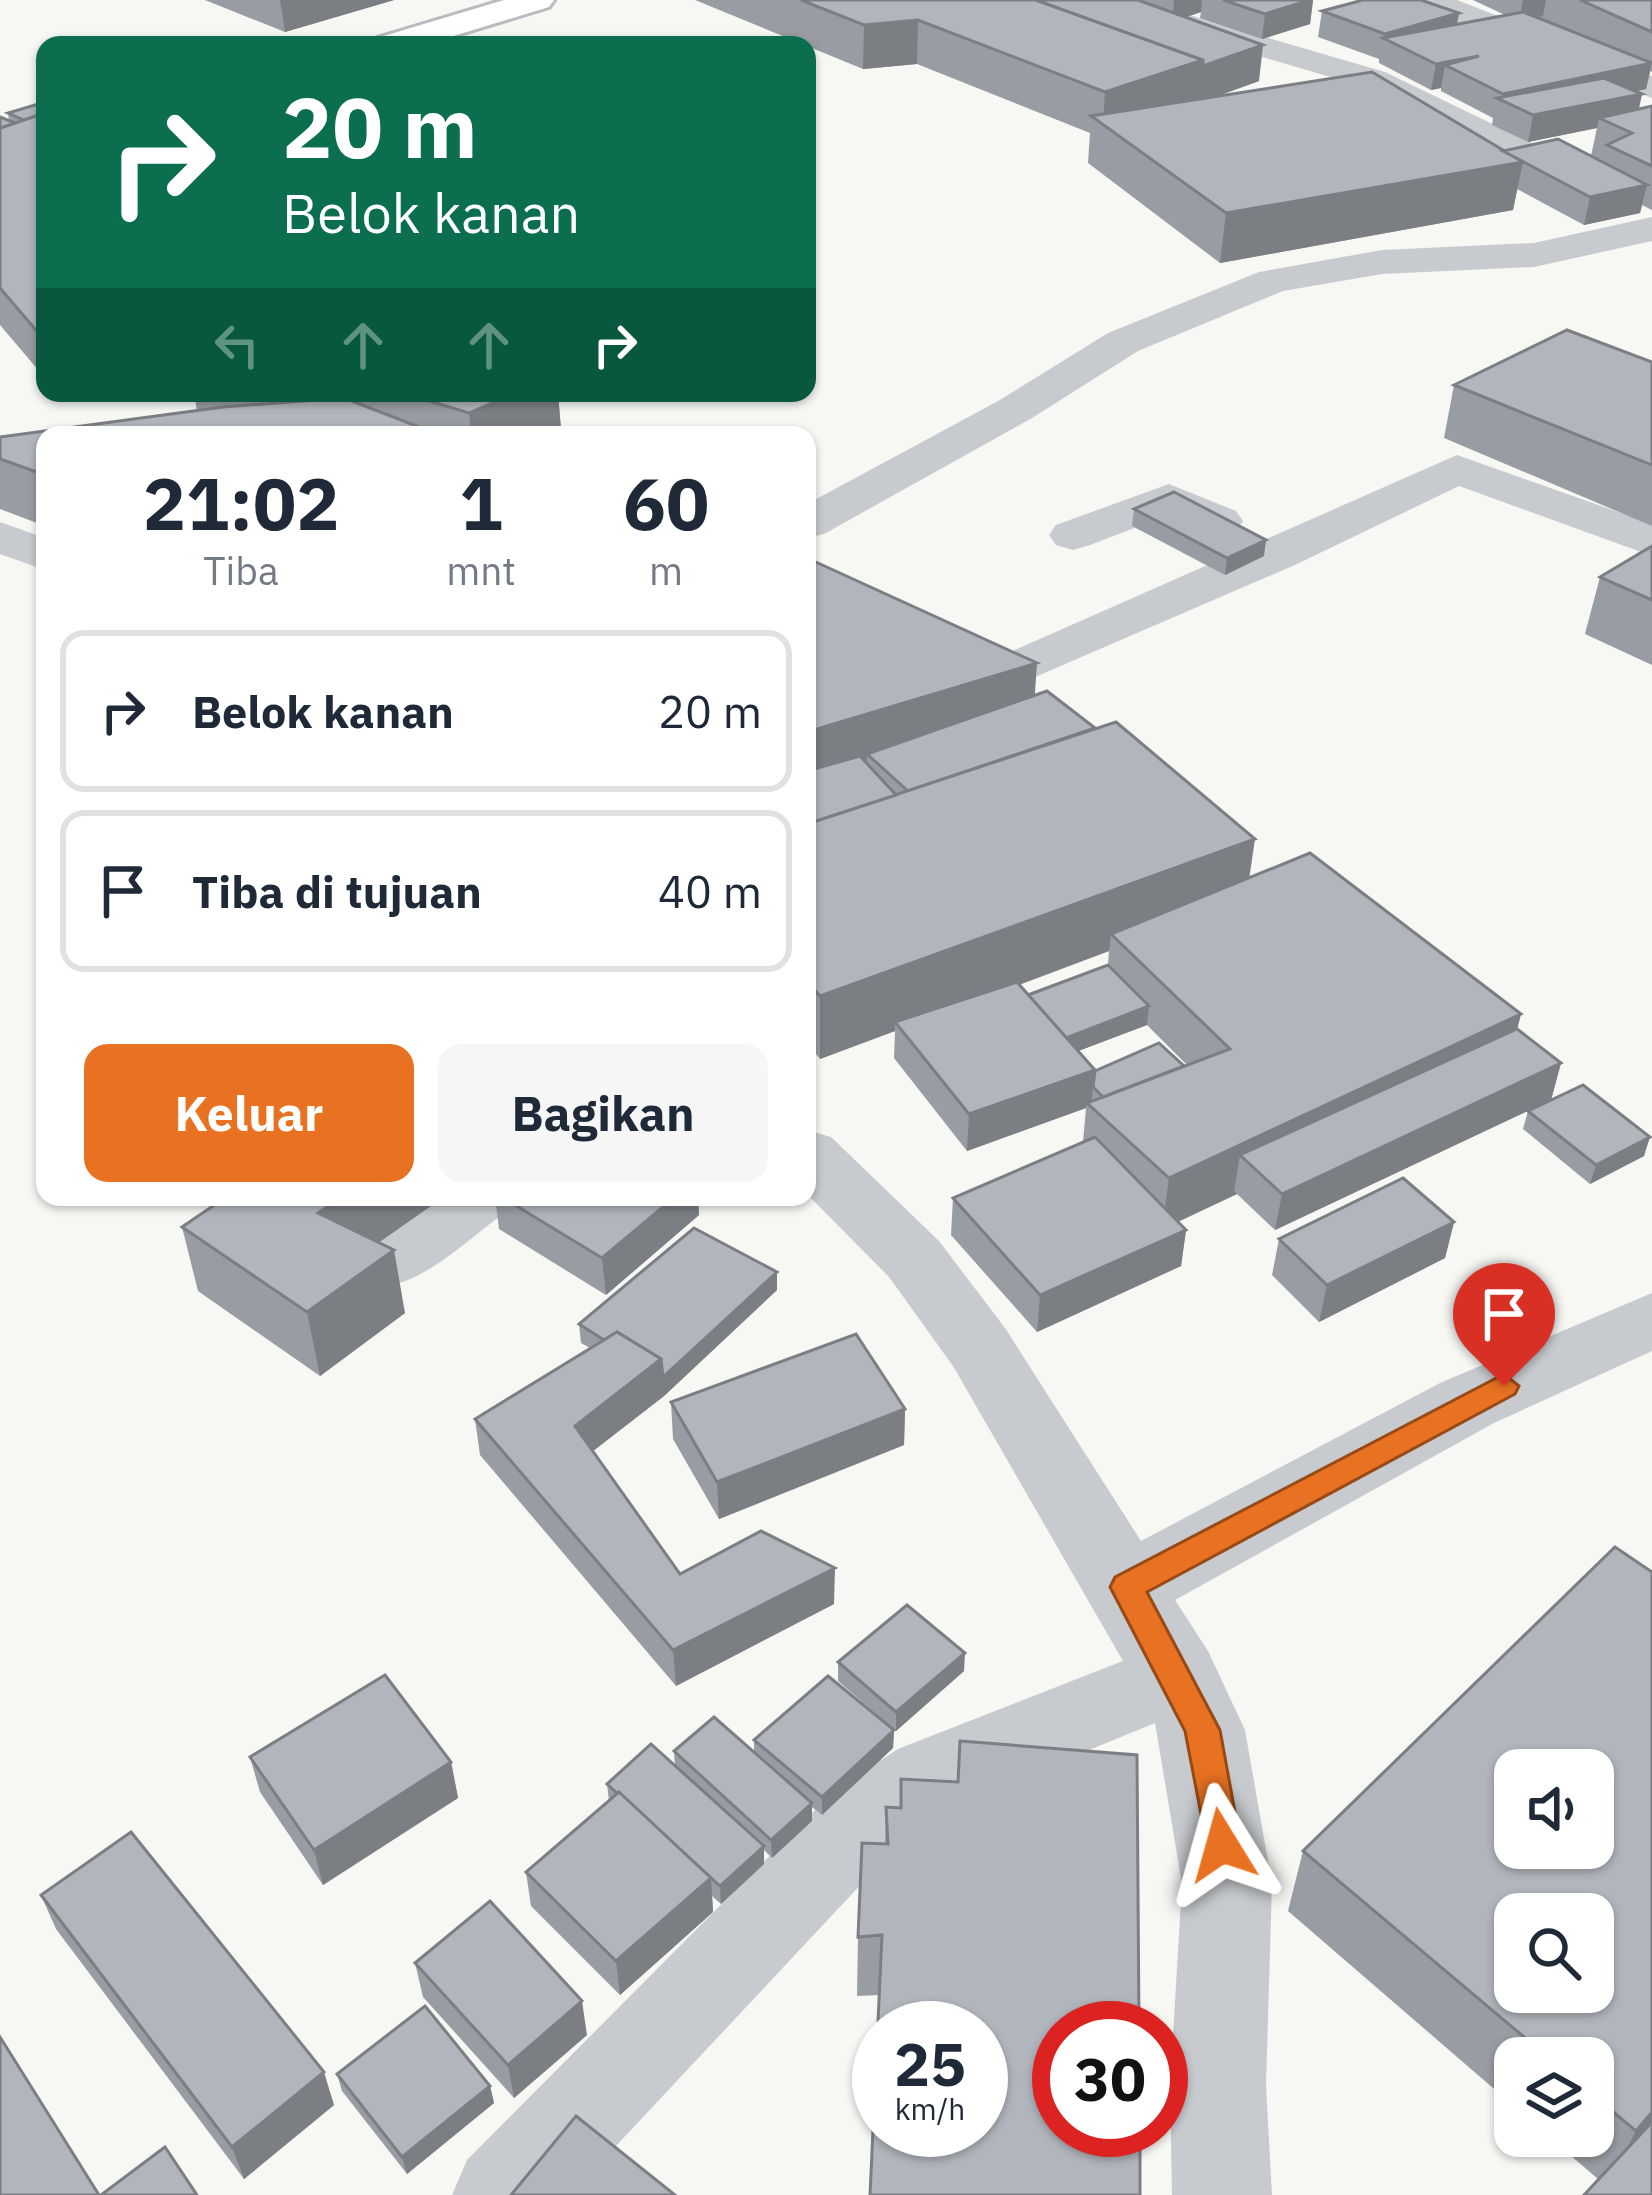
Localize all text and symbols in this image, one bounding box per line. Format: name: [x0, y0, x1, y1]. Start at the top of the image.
text: 20 m: [282, 72, 478, 181]
icon: right: [84, 84, 240, 240]
text: Belok kanan: [282, 178, 580, 248]
icon: left: [204, 312, 270, 378]
icon: ahead: [330, 312, 396, 378]
icon: ahead: [456, 312, 522, 378]
icon: right: [582, 312, 648, 378]
text: 21:02: [143, 456, 339, 550]
text: 1: [459, 456, 503, 550]
text: 60: [623, 456, 709, 550]
text: Tiba: [203, 545, 279, 596]
text: mnt: [446, 545, 516, 596]
text: m: [649, 545, 683, 596]
icon: right: [90, 678, 156, 744]
text: Belok kanan: [192, 682, 454, 740]
text: 20 m: [658, 682, 762, 740]
icon: arrive: [90, 858, 156, 924]
text: Tiba di tujuan: [192, 862, 482, 920]
text: 40 m: [658, 862, 762, 920]
button: Keluar: [84, 1044, 414, 1182]
button: Bagikan: [438, 1044, 768, 1182]
pin: [1453, 1263, 1555, 1386]
icon: arrive: [1471, 1281, 1537, 1347]
map controls: [1494, 1749, 1614, 2157]
button: sound: [1494, 1749, 1614, 1869]
position arrow: [1159, 1782, 1285, 1908]
button: search: [1494, 1893, 1614, 2013]
speed limit sign: 30: [1032, 2001, 1188, 2157]
text: 25: [894, 2024, 966, 2103]
button: layers: [1494, 2037, 1614, 2157]
text: km/h: [895, 2089, 965, 2128]

